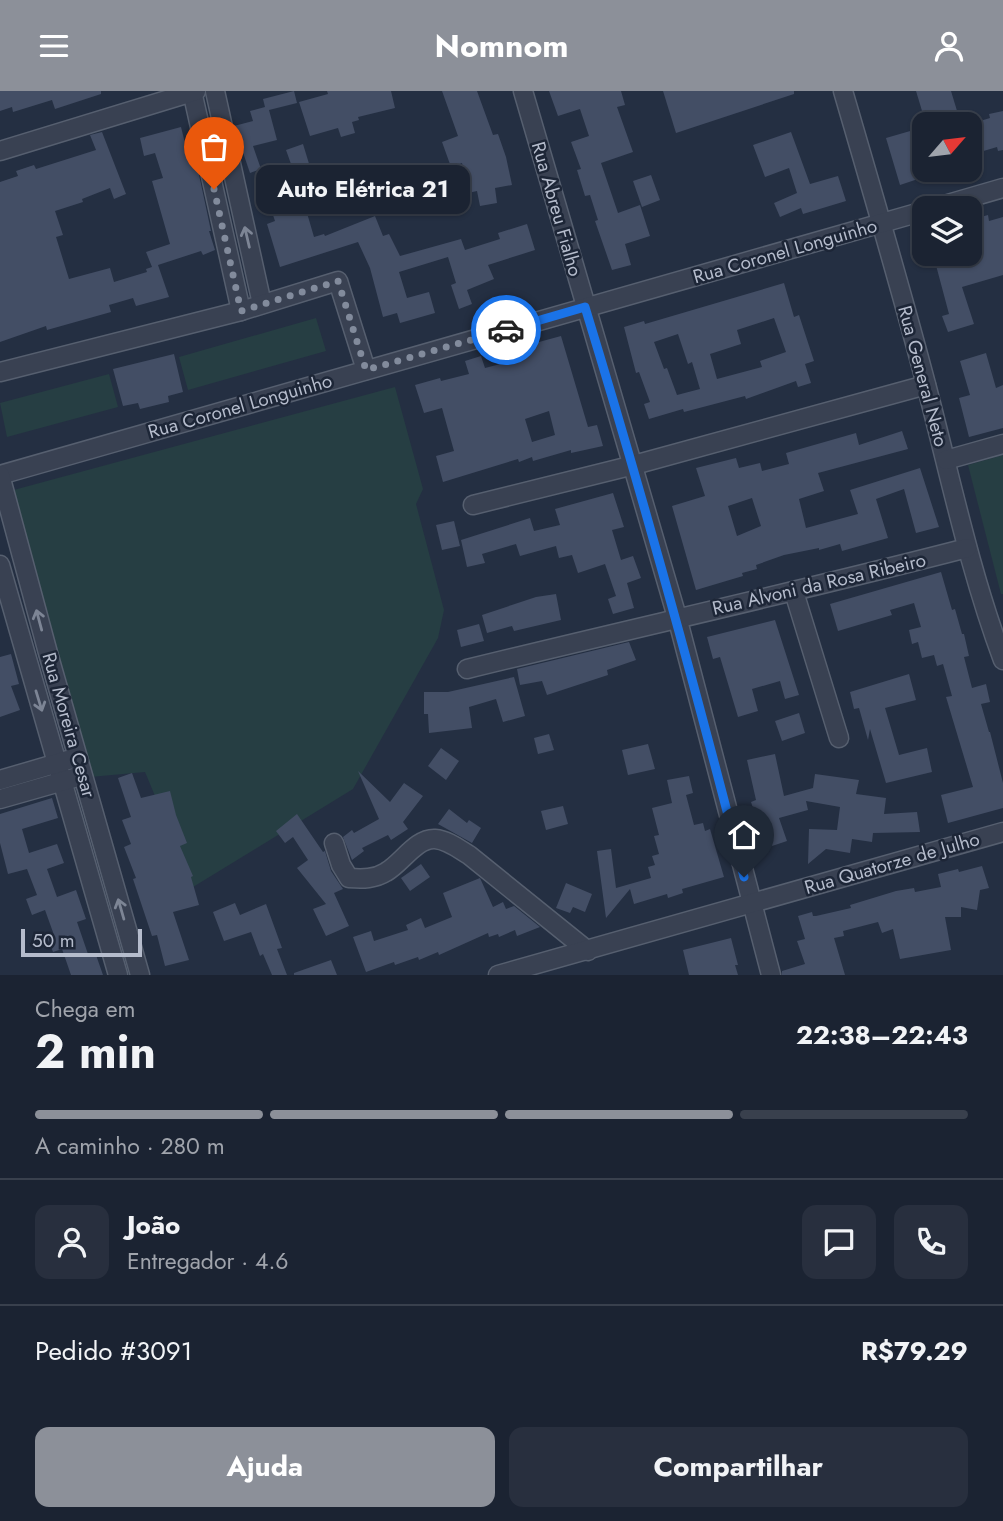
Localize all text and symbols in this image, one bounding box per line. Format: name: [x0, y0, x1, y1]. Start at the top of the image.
text: Nomnom: [434, 23, 569, 69]
icon: menu: [35, 27, 73, 65]
icon: person: [930, 27, 968, 65]
north arrow: [912, 112, 982, 182]
map controls: [912, 112, 982, 266]
pin: [184, 117, 244, 189]
icon: bag: [195, 128, 233, 166]
street label: Rua Abreu Fialho: [525, 139, 589, 279]
callout: Auto Elétrica 21: [256, 165, 470, 213]
text: Auto Elétrica 21: [277, 172, 449, 206]
button: layers: [912, 196, 982, 266]
street label: Rua Coronel Longuinho: [690, 212, 880, 290]
one-way arrow: [240, 226, 253, 249]
courier: [471, 295, 541, 365]
street label: Rua General Neto: [891, 303, 955, 449]
icon: car: [487, 311, 525, 349]
street label: Rua Coronel Longuinho: [145, 367, 335, 445]
street label: Rua Alvoni da Rosa Ribeiro: [710, 546, 928, 622]
one-way arrow: [31, 609, 44, 631]
street label: Rua Moreira Cesar: [35, 649, 103, 801]
one-way arrow: [34, 690, 47, 712]
pin: [714, 805, 774, 877]
icon: home: [725, 816, 763, 854]
street label: Rua Quatorze de Julho: [801, 825, 983, 901]
one-way arrow: [114, 899, 127, 921]
scale bar: [21, 926, 142, 958]
text: 50 m: [32, 927, 75, 954]
text: Chega em: [35, 992, 136, 1026]
text: 22:38–22:43: [796, 1016, 968, 1054]
text: 2 min: [35, 1019, 156, 1085]
text: A caminho · 280 m: [35, 1129, 225, 1163]
button: person: [35, 1205, 109, 1279]
button: chat: [802, 1205, 876, 1279]
button: phone: [894, 1205, 968, 1279]
text: João: [127, 1206, 180, 1244]
text: Entregador · 4.6: [127, 1244, 289, 1278]
text: Pedido #3091: [35, 1332, 192, 1370]
text: R$79.29: [861, 1332, 968, 1370]
button: Ajuda: [35, 1427, 495, 1507]
button: Compartilhar: [509, 1427, 968, 1507]

